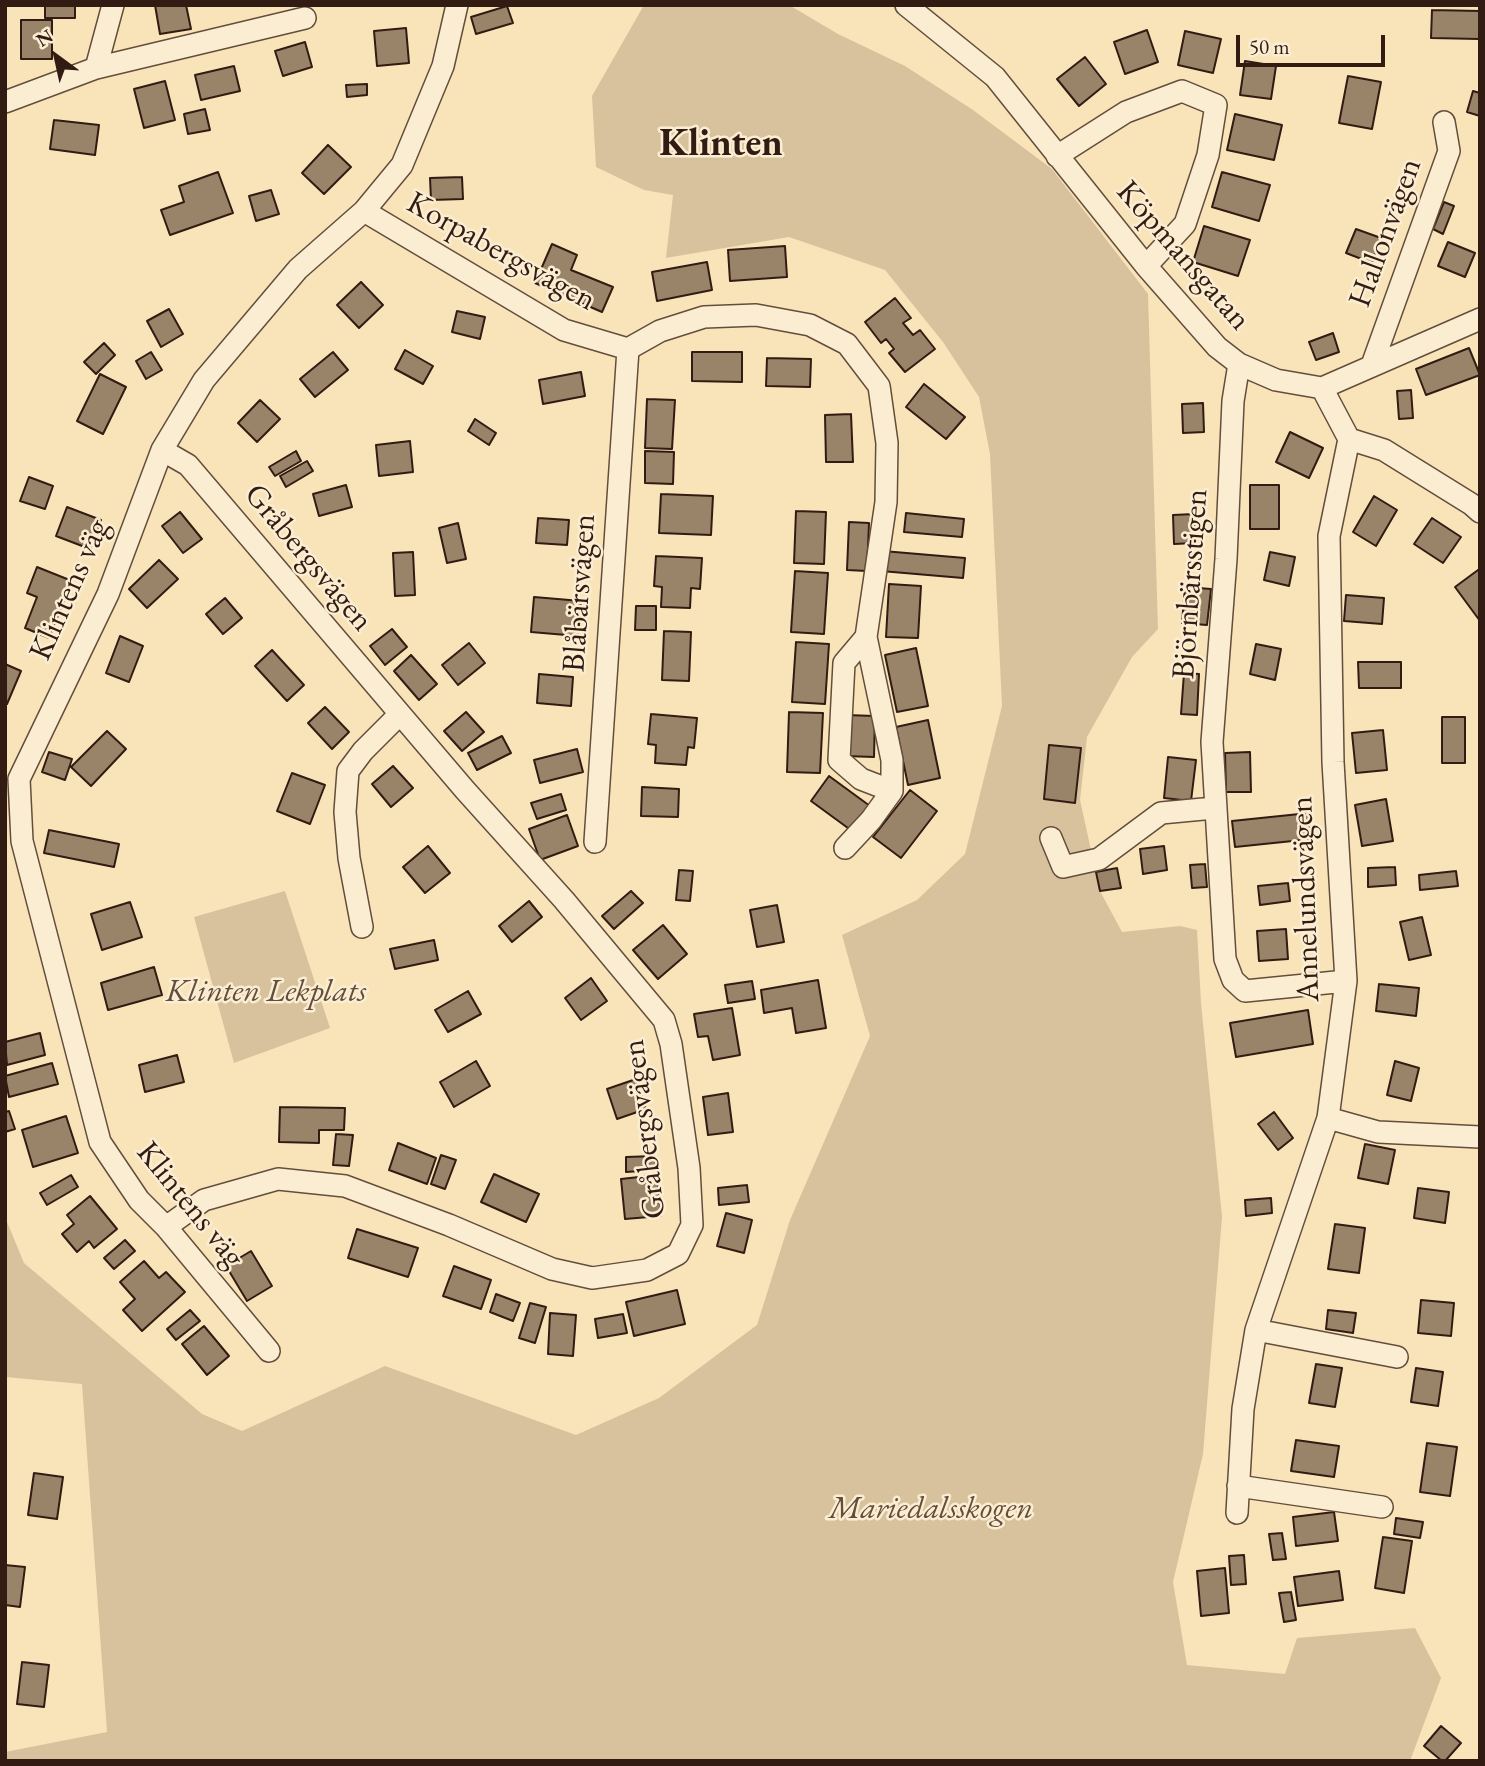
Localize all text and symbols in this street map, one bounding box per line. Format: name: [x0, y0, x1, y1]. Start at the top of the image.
north arrow: [21, 21, 91, 91]
scale bar: [1240, 21, 1389, 65]
text: N: [31, 23, 58, 53]
text: 50 m: [1249, 33, 1290, 60]
district label: Klinten: [659, 122, 783, 168]
street label: Hallonvägen: [1341, 153, 1431, 313]
street label: Köpmansgatan: [1108, 173, 1258, 339]
street label: Korpabergsvägen: [400, 184, 602, 320]
street label: Gråbergsvägen: [235, 477, 381, 639]
street label: Björnbärsstigen: [1165, 488, 1217, 680]
street label: Klintens väg: [22, 513, 118, 667]
street label: Blåbärsvägen: [555, 513, 605, 673]
street label: Annelundsvägen: [1283, 795, 1329, 1003]
park label: Klinten Lekplats: [166, 973, 366, 1011]
street label: Gråbergsvägen: [615, 1037, 675, 1221]
street label: Klintens väg: [128, 1134, 252, 1276]
park label: Mariedalsskogen: [829, 1490, 1033, 1528]

